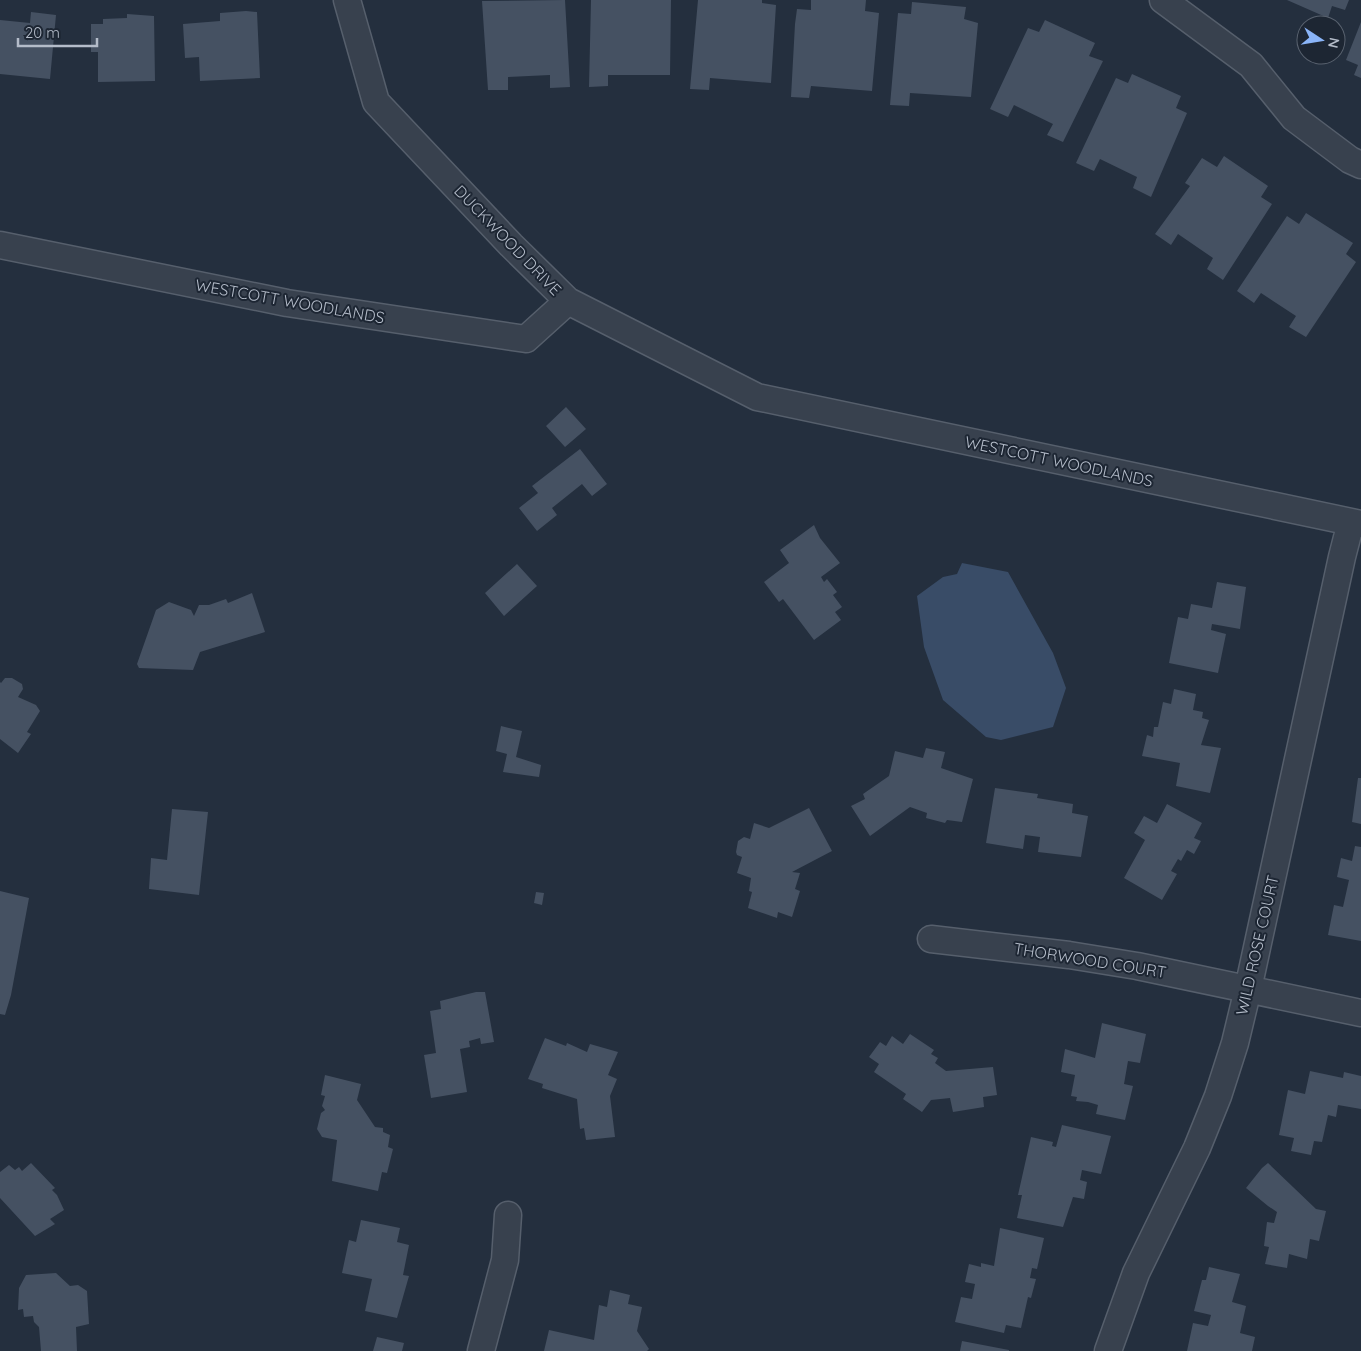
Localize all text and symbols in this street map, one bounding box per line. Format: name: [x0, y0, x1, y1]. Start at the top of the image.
scale bar: [18, 15, 96, 47]
north arrow: [1296, 15, 1346, 65]
text: 20 m: [25, 23, 60, 42]
text: N: [1324, 36, 1344, 50]
street label: DUCKWOOD DRIVE: [450, 181, 566, 299]
street label: WESTCOTT WOODLANDS: [194, 274, 386, 328]
street label: WESTCOTT WOODLANDS: [963, 431, 1155, 491]
street label: WILD ROSE COURT: [1231, 873, 1283, 1017]
street label: THORWOOD COURT: [1012, 938, 1168, 982]

